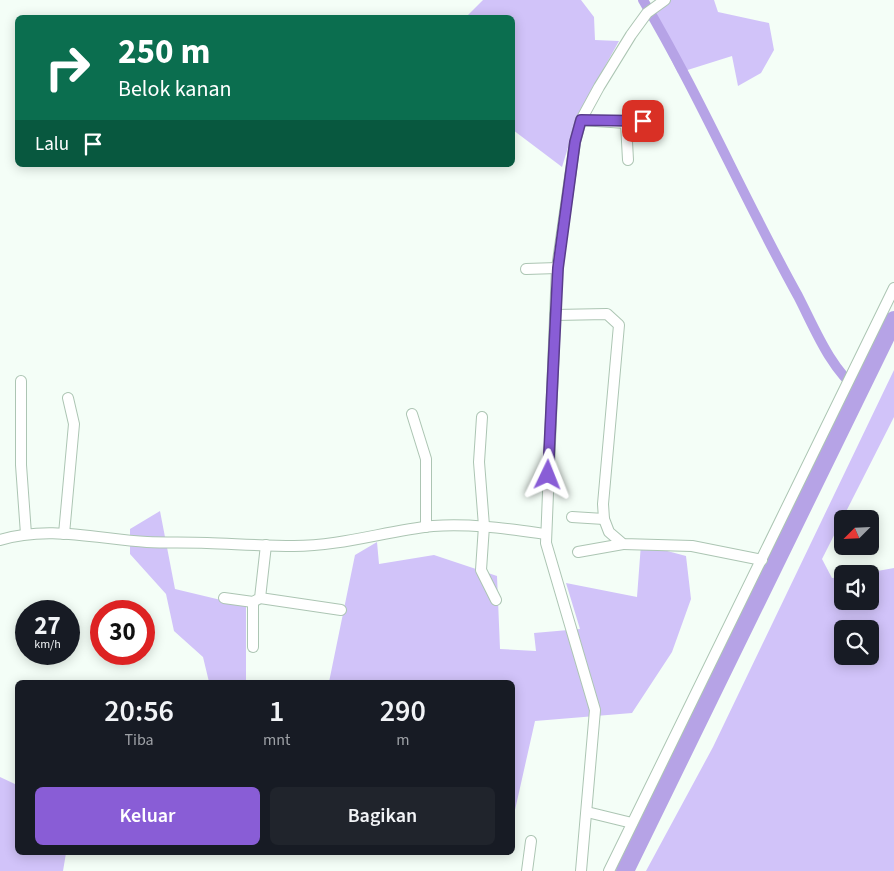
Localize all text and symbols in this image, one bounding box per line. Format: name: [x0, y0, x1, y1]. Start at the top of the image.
text: 250 m: [118, 27, 210, 77]
icon: right: [35, 35, 100, 100]
text: Belok kanan: [118, 73, 232, 105]
pin: [622, 100, 664, 142]
icon: arrive: [629, 107, 657, 135]
icon: arrive: [79, 130, 107, 158]
text: Lalu: [35, 131, 69, 158]
position arrow: [521, 448, 573, 500]
north arrow: [834, 510, 879, 555]
map controls: [834, 510, 879, 665]
button: sound: [834, 565, 879, 610]
speed limit sign: 30: [90, 600, 155, 665]
text: 27: [34, 608, 61, 644]
button: search: [834, 620, 879, 665]
text: km/h: [34, 636, 61, 653]
text: 20:56: [104, 690, 174, 733]
text: 1: [269, 690, 285, 733]
text: 290: [380, 690, 426, 733]
text: Tiba: [124, 729, 154, 751]
text: mnt: [263, 729, 291, 751]
text: m: [396, 729, 409, 751]
button: Keluar: [35, 787, 260, 845]
button: Bagikan: [270, 787, 495, 845]

